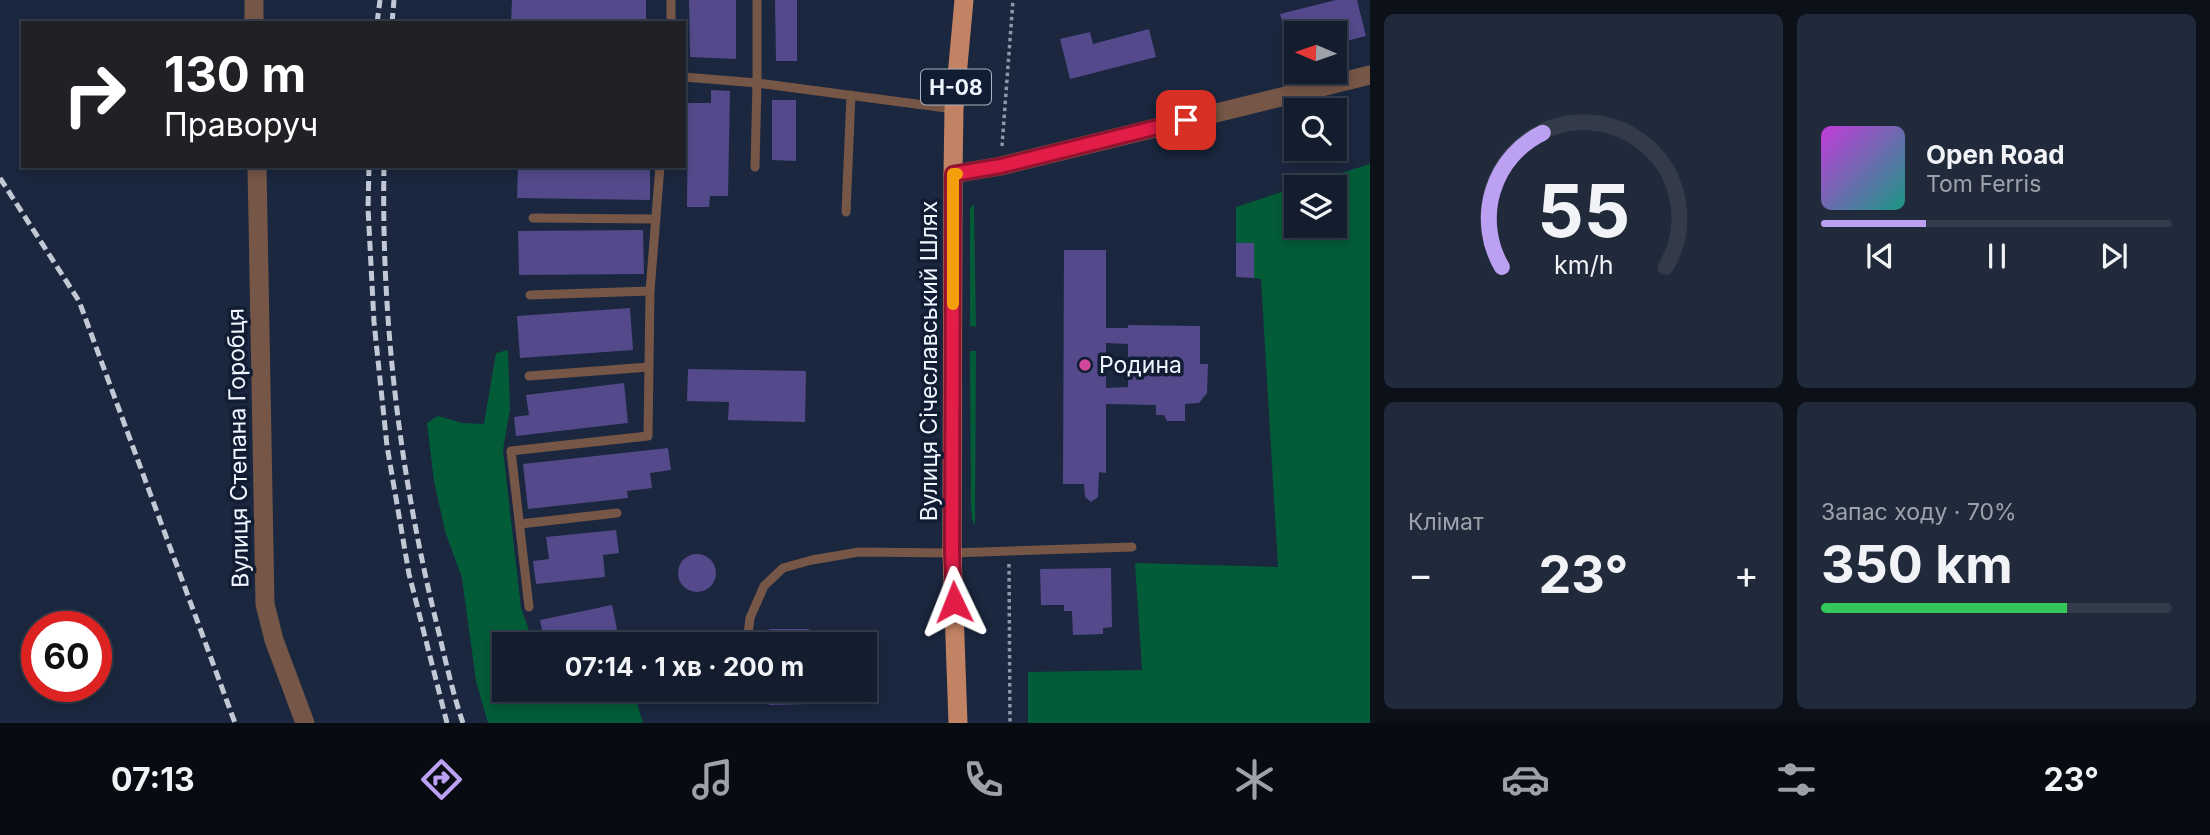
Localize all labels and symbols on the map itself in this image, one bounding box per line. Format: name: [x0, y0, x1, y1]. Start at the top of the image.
north arrow: [1284, 21, 1348, 84]
road number: Н-08: [921, 70, 991, 104]
pin: [1156, 90, 1216, 150]
street label: Вулиця Січеславський Шлях: [915, 201, 943, 521]
street label: Вулиця Степана Горобця: [222, 308, 254, 588]
place label: Родина: [1099, 351, 1182, 379]
marker: Родина: [1077, 357, 1093, 373]
position arrow: [917, 565, 991, 639]
speed limit sign: 60: [21, 611, 112, 702]

